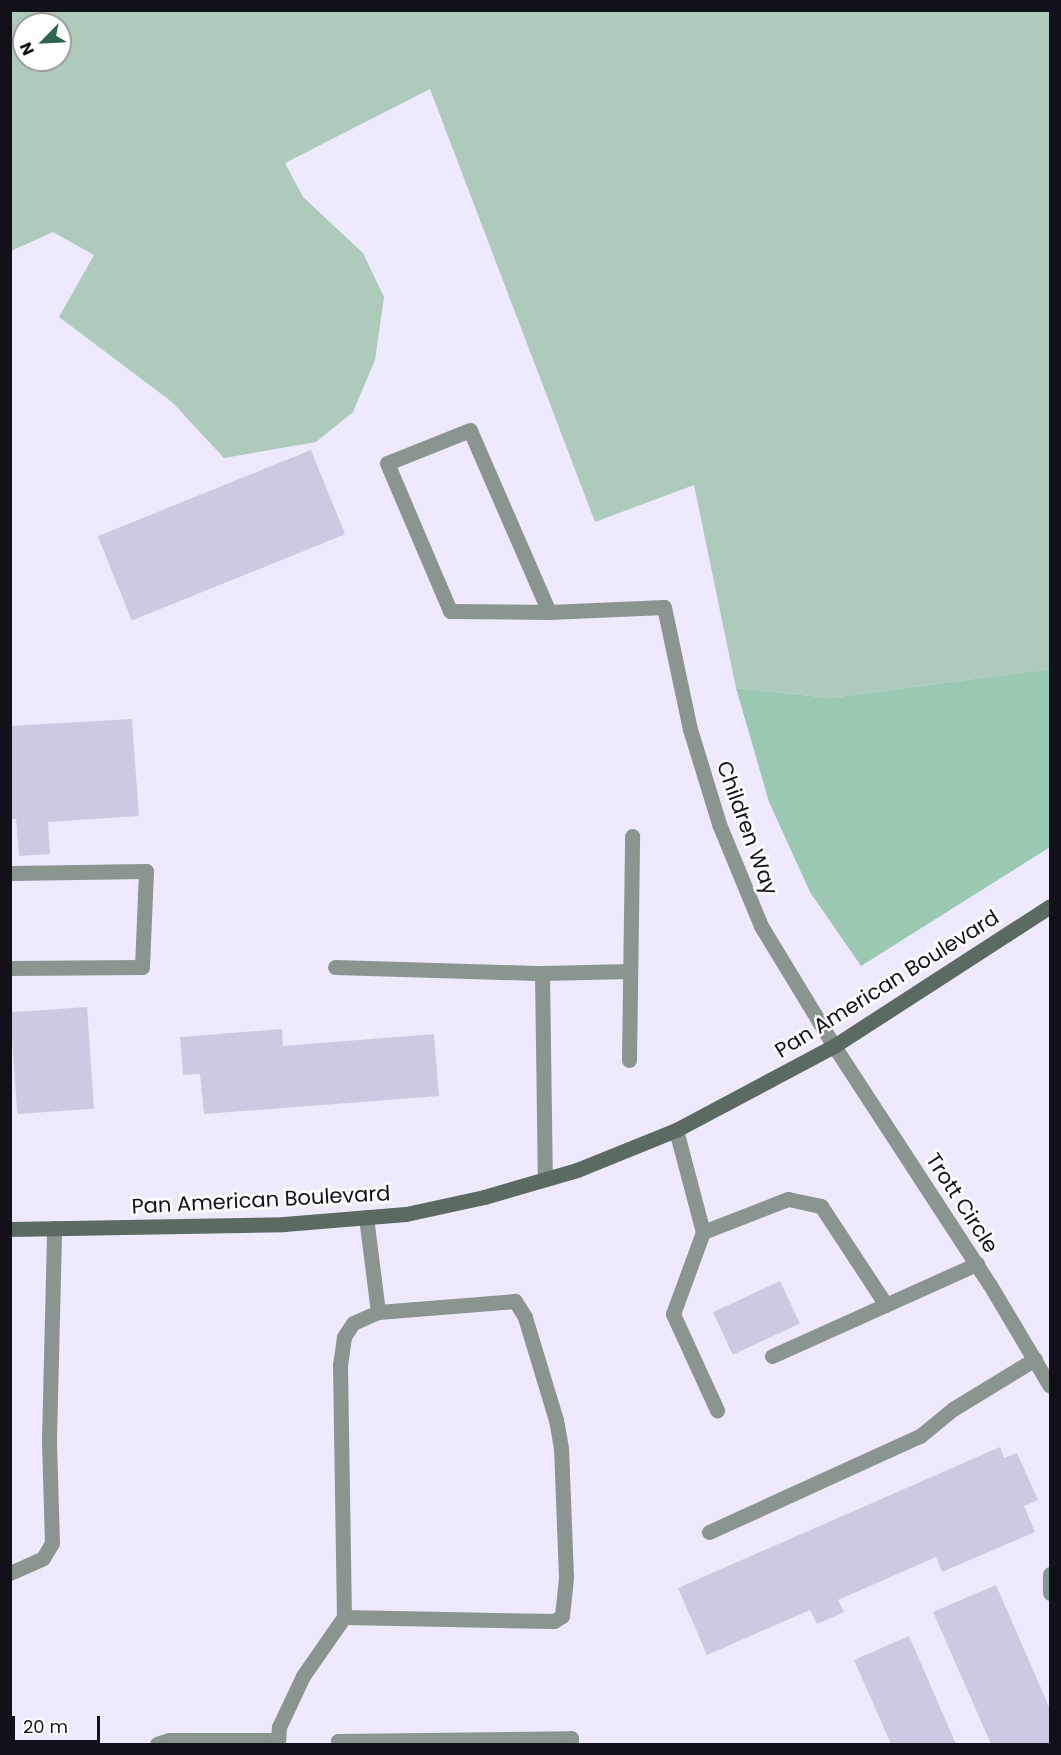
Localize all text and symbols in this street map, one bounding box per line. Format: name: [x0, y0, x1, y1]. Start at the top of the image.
north arrow: [12, 12, 72, 72]
text: N: [14, 39, 40, 59]
street label: Children Way: [711, 758, 783, 898]
street label: Pan American Boulevard: [770, 905, 1004, 1063]
street label: Trott Circle: [920, 1148, 1004, 1258]
street label: Pan American Boulevard: [131, 1181, 391, 1219]
scale bar: [15, 1704, 104, 1742]
text: 20 m: [23, 1714, 68, 1739]

